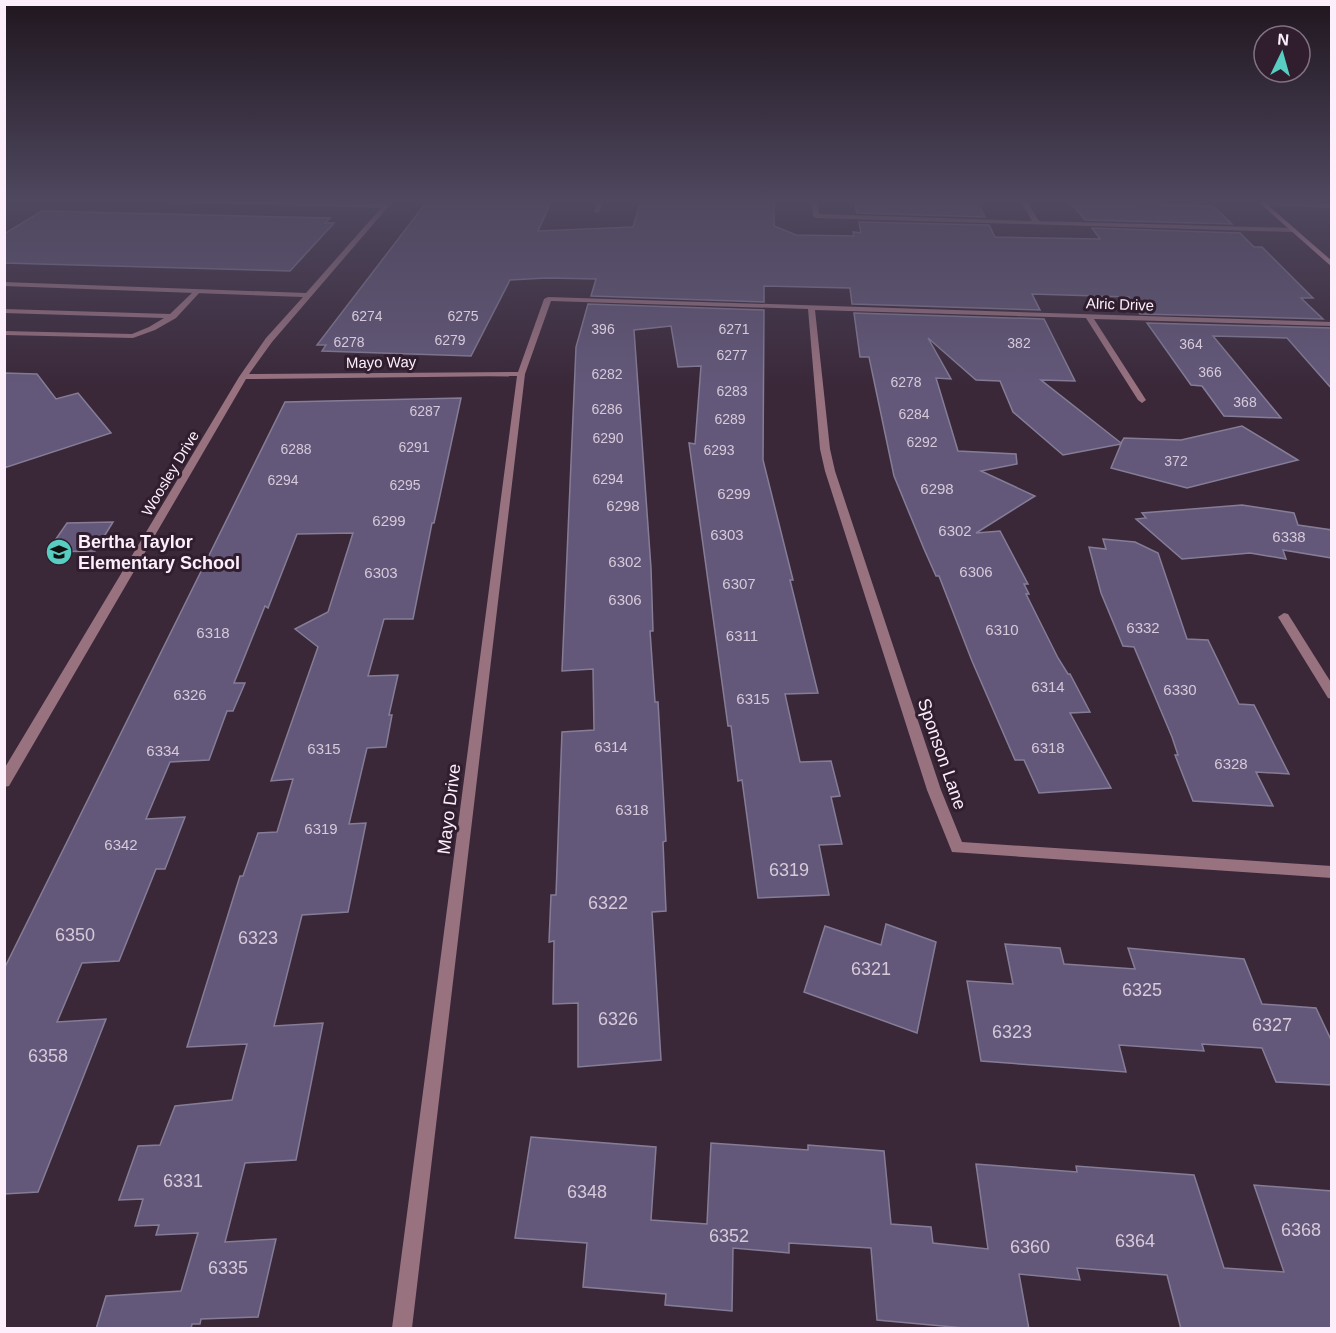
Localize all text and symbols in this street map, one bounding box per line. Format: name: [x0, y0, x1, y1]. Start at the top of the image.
north arrow: [1252, 24, 1312, 84]
text: N: [1277, 31, 1290, 49]
street label: Alric Drive: [1086, 294, 1154, 314]
house number: 6274: [351, 308, 383, 324]
house number: 6275: [447, 308, 479, 324]
house number: 396: [591, 321, 615, 337]
house number: 6271: [718, 321, 750, 337]
house number: 6279: [434, 332, 466, 348]
house number: 6278: [333, 334, 365, 350]
house number: 382: [1007, 335, 1031, 351]
house number: 364: [1179, 336, 1203, 352]
house number: 6277: [716, 347, 748, 363]
street label: Mayo Way: [346, 353, 417, 371]
house number: 366: [1198, 364, 1222, 380]
house number: 6282: [591, 366, 623, 382]
house number: 6278: [890, 374, 922, 390]
house number: 6283: [716, 383, 748, 399]
house number: 368: [1233, 394, 1257, 410]
house number: 6286: [591, 401, 623, 417]
house number: 6287: [409, 403, 441, 419]
house number: 6284: [898, 406, 930, 422]
house number: 6289: [714, 411, 746, 427]
street label: Woosley Drive: [138, 427, 202, 519]
house number: 6290: [592, 430, 624, 446]
house number: 6292: [906, 434, 938, 450]
house number: 6291: [398, 439, 430, 455]
house number: 6288: [280, 441, 312, 457]
house number: 6293: [703, 442, 735, 458]
house number: 372: [1164, 453, 1188, 469]
house number: 6294: [592, 471, 624, 487]
house number: 6294: [267, 472, 299, 488]
house number: 6295: [389, 477, 421, 493]
house number: 6298: [920, 480, 954, 497]
house number: 6299: [717, 485, 751, 502]
house number: 6298: [606, 497, 640, 514]
house number: 6299: [372, 512, 406, 529]
house number: 6302: [938, 522, 972, 539]
house number: 6303: [710, 526, 744, 543]
house number: 6338: [1272, 528, 1306, 545]
place label: Bertha Taylor Elementary School: [78, 532, 240, 573]
school or university icon: Bertha Taylor Elementary School: [44, 537, 74, 567]
house number: 6302: [608, 553, 642, 570]
house number: 6306: [959, 563, 993, 580]
house number: 6303: [364, 564, 398, 581]
house number: 6307: [722, 575, 756, 592]
house number: 6306: [608, 591, 642, 608]
house number: 6332: [1126, 619, 1160, 636]
house number: 6310: [985, 621, 1019, 638]
house number: 6318: [196, 624, 230, 641]
house number: 6311: [726, 627, 758, 644]
house number: 6314: [1031, 678, 1065, 695]
house number: 6330: [1163, 681, 1197, 698]
house number: 6326: [173, 686, 207, 703]
house number: 6315: [736, 690, 770, 707]
street label: Sponson Lane: [914, 696, 970, 812]
house number: 6314: [594, 738, 628, 755]
house number: 6318: [1031, 739, 1065, 756]
house number: 6315: [307, 740, 341, 757]
house number: 6334: [146, 742, 180, 759]
house number: 6328: [1214, 755, 1248, 772]
street label: Mayo Drive: [434, 763, 464, 855]
house number: 6318: [615, 801, 649, 818]
house number: 6319: [304, 820, 338, 837]
house number: 6342: [104, 836, 138, 853]
house number: 6319: [769, 860, 809, 880]
house number: 6322: [588, 893, 628, 913]
house number: 6350: [55, 925, 95, 945]
house number: 6323: [238, 928, 278, 948]
house number: 6321: [851, 959, 891, 979]
house number: 6325: [1122, 980, 1162, 1000]
house number: 6326: [598, 1009, 638, 1029]
house number: 6327: [1252, 1015, 1292, 1035]
house number: 6323: [992, 1022, 1032, 1042]
house number: 6358: [28, 1046, 68, 1066]
house number: 6331: [163, 1171, 203, 1191]
house number: 6348: [567, 1182, 607, 1202]
house number: 6368: [1281, 1220, 1321, 1240]
house number: 6352: [709, 1226, 749, 1246]
house number: 6364: [1115, 1231, 1155, 1251]
house number: 6360: [1010, 1237, 1050, 1257]
house number: 6335: [208, 1258, 248, 1278]

